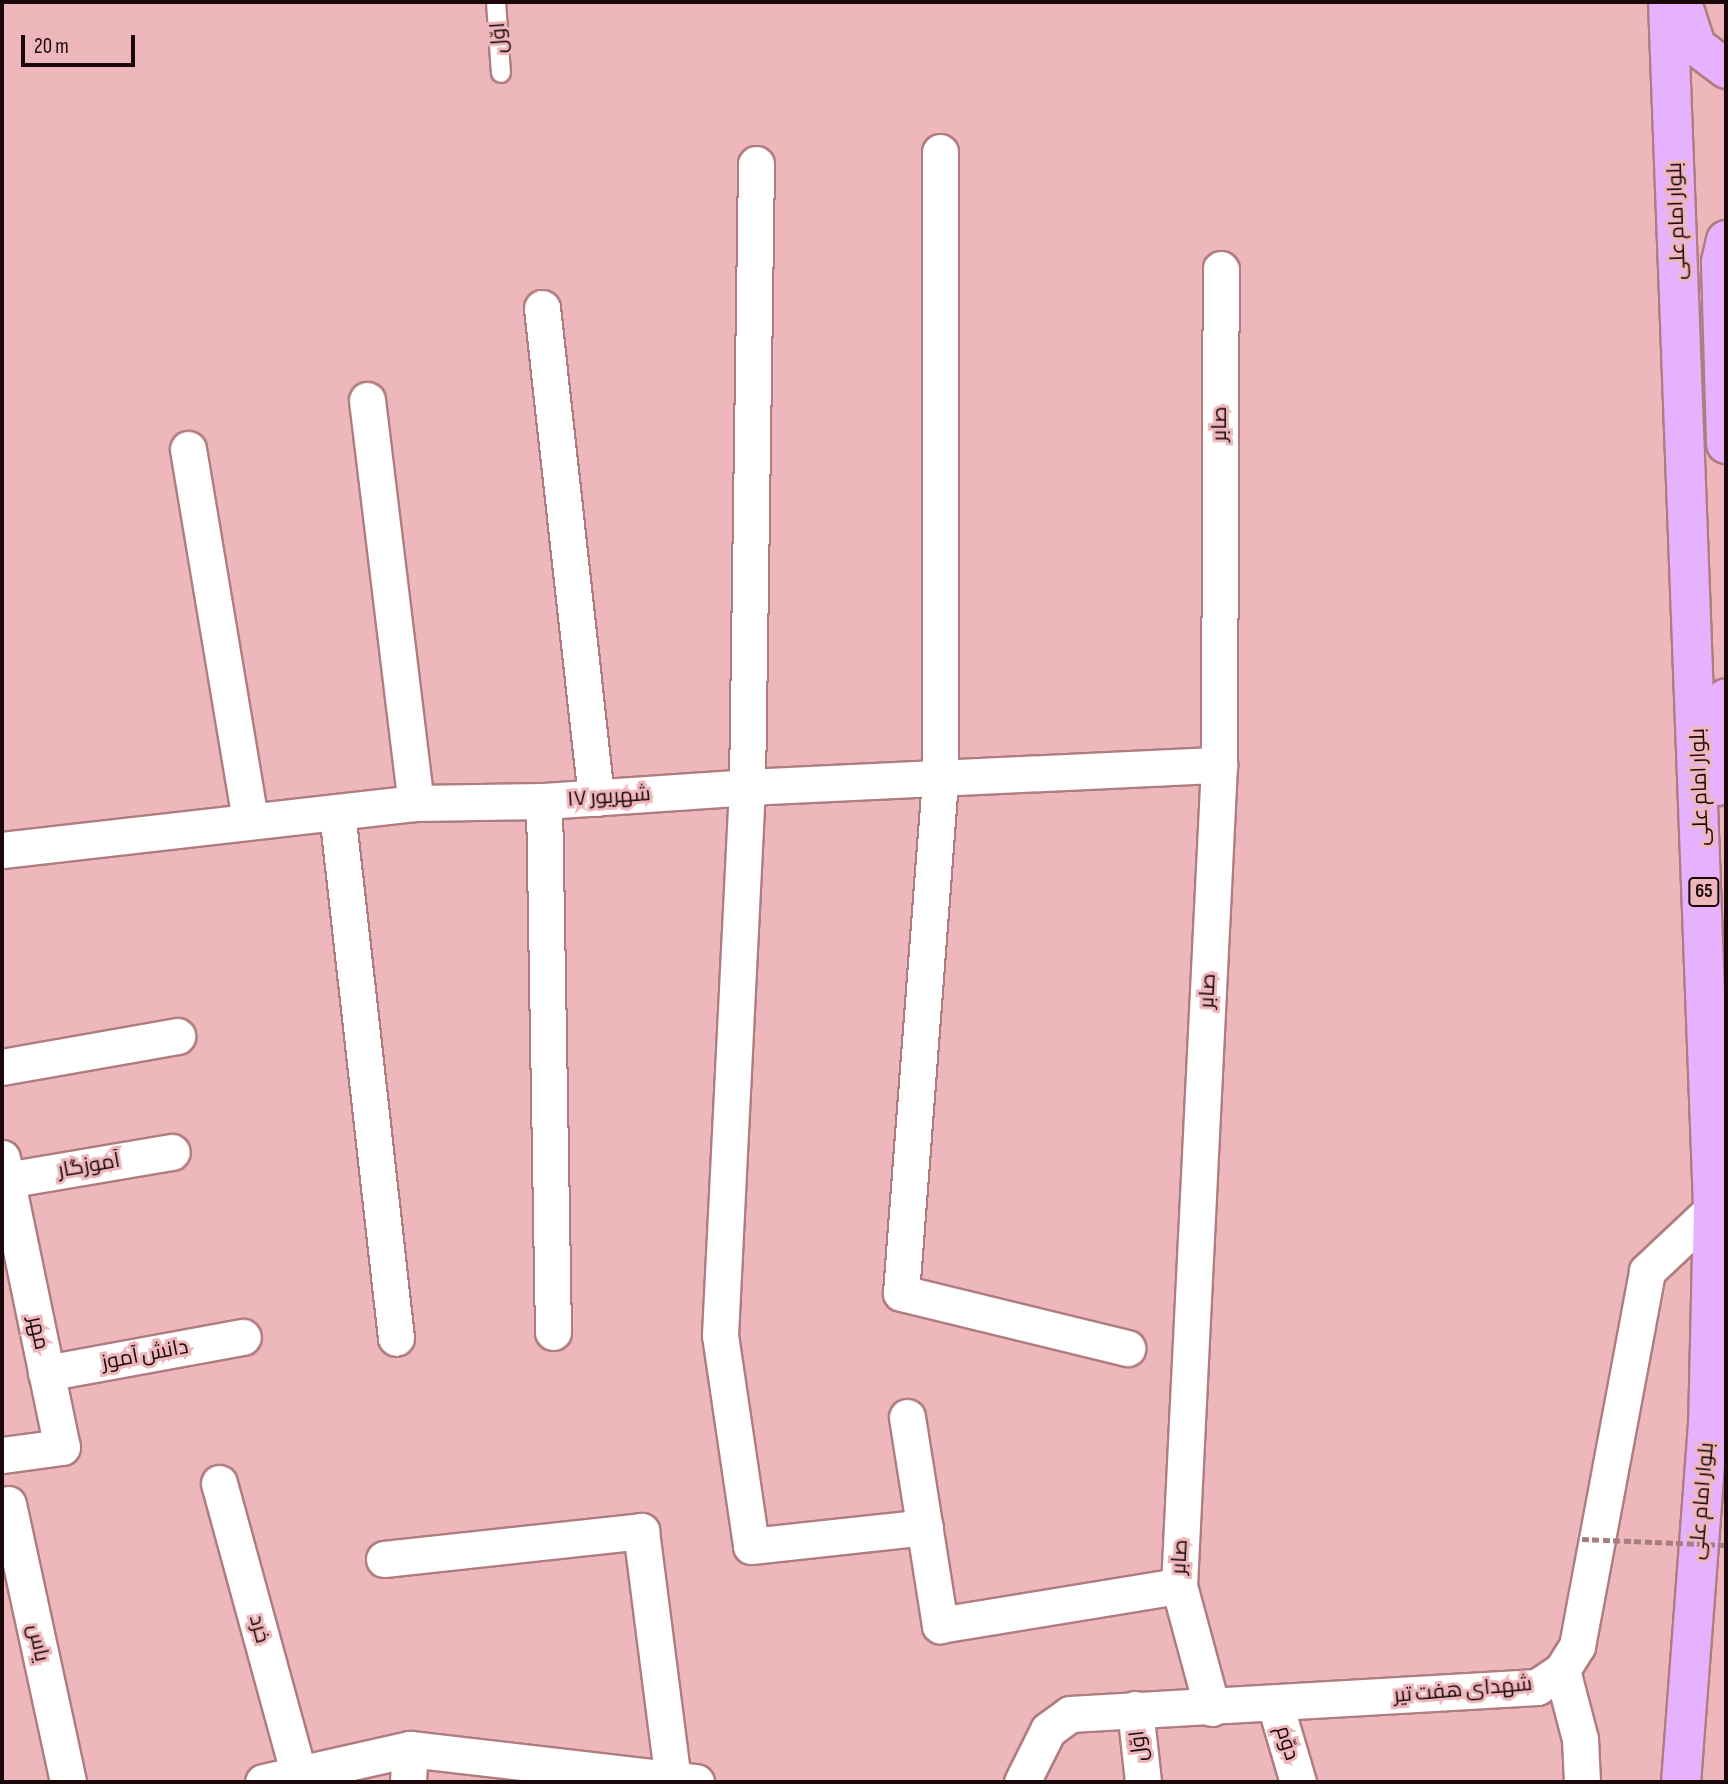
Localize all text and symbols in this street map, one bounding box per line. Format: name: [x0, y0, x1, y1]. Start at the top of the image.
scale bar: [24, 21, 138, 65]
street label: اوّل: [485, 22, 513, 54]
text: 20 m: [34, 34, 69, 59]
street label: بلوار امام علی: [1662, 162, 1692, 280]
street label: صابر: [1207, 406, 1233, 442]
street label: بلوار امام علی: [1685, 728, 1715, 846]
street label: ۱۷ شهریور: [566, 782, 652, 812]
road number: 65: [1688, 876, 1720, 908]
street label: صابر: [1194, 973, 1222, 1009]
street label: آموزگار: [56, 1148, 122, 1184]
street label: مهر: [22, 1314, 54, 1352]
street label: دانش آموز: [100, 1334, 190, 1376]
street label: بلوار امام علی: [1684, 1441, 1720, 1561]
street label: صابر: [1166, 1539, 1194, 1575]
street label: خرد: [243, 1612, 275, 1646]
street label: یاس: [22, 1622, 54, 1664]
street label: شهدای هفت تیر: [1393, 1671, 1533, 1709]
street label: دوّم: [1270, 1723, 1304, 1763]
street label: اوّل: [1125, 1729, 1153, 1763]

